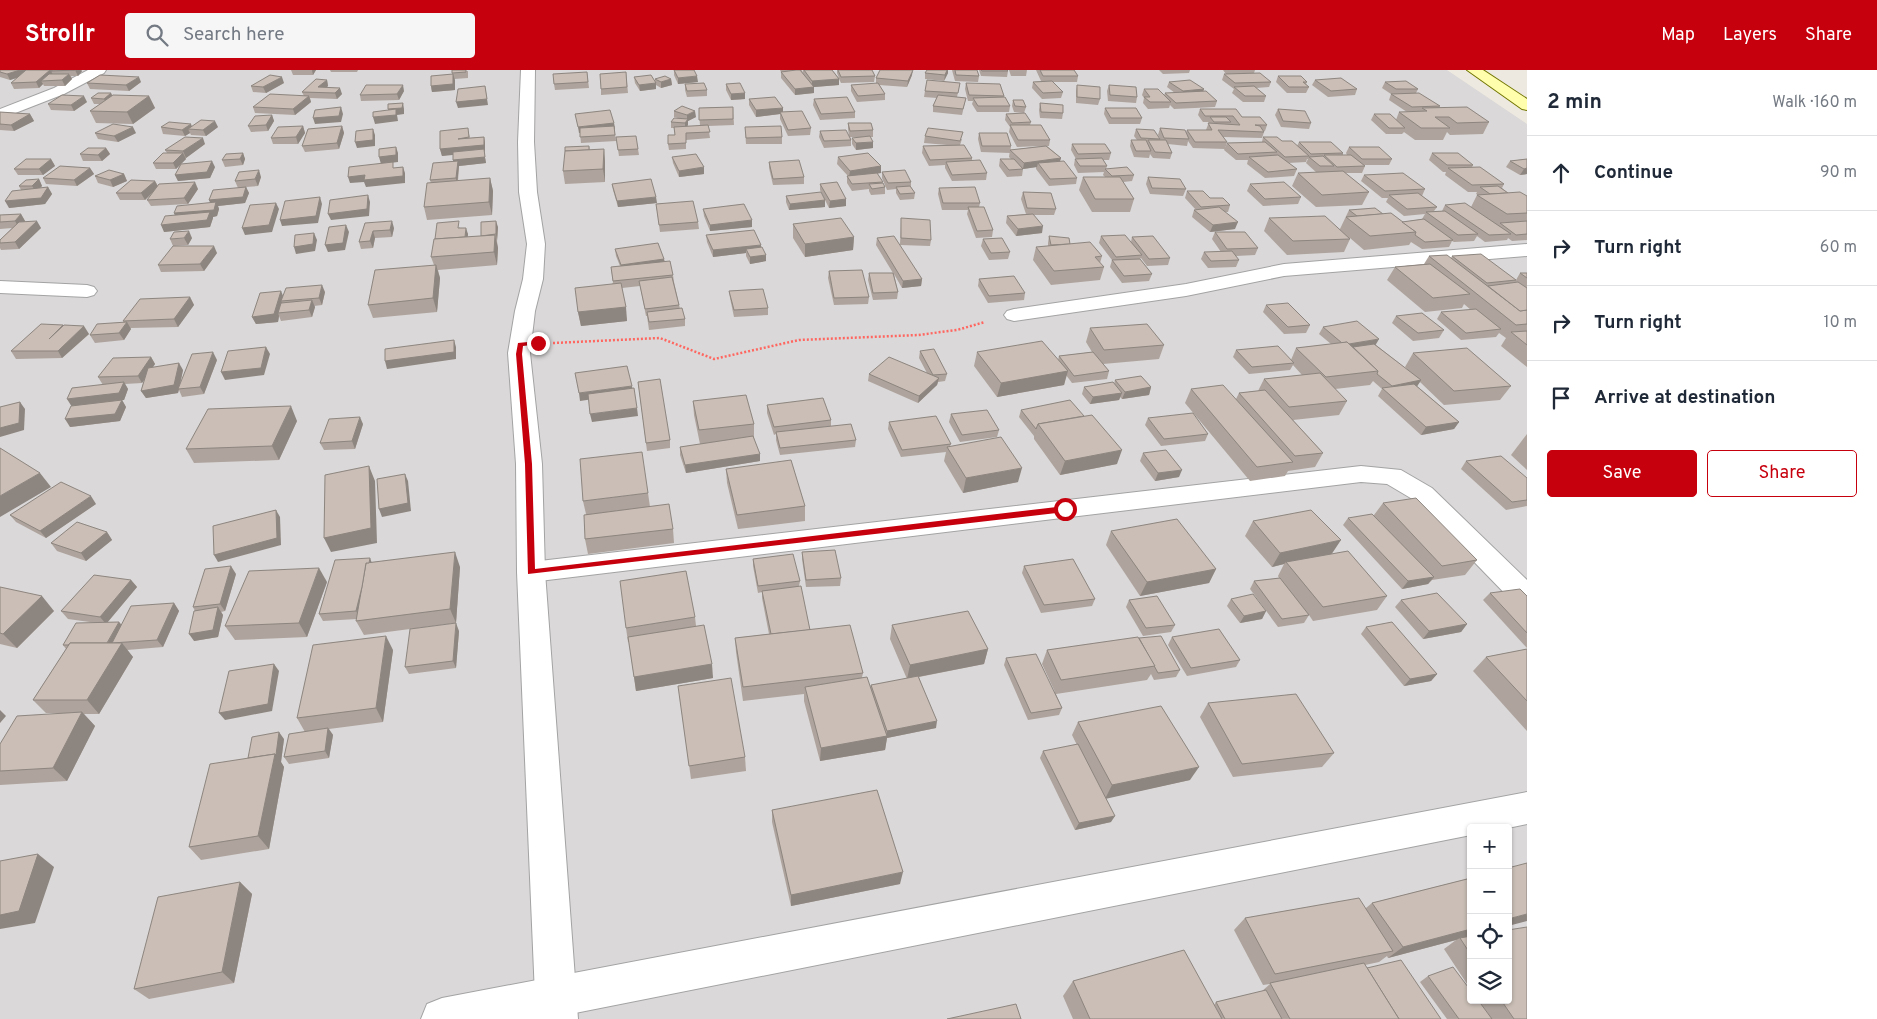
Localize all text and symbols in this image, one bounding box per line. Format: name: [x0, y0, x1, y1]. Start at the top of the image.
search box: [125, 13, 475, 58]
text: Strollr: [25, 20, 95, 50]
icon: search: [143, 21, 171, 49]
text: Search here: [183, 23, 284, 47]
text: Map: [1661, 24, 1695, 47]
text: Layers: [1723, 24, 1777, 47]
text: Share: [1805, 24, 1852, 47]
text: 2 min: [1547, 89, 1602, 116]
text: Walk · 160 m: [1772, 93, 1857, 113]
icon: ahead: [1547, 159, 1575, 187]
text: Continue: [1594, 161, 1673, 185]
text: 90 m: [1820, 163, 1857, 183]
icon: right: [1547, 234, 1575, 262]
text: Turn right: [1594, 236, 1682, 260]
text: 60 m: [1820, 238, 1857, 258]
icon: right: [1547, 309, 1575, 337]
text: Turn right: [1594, 311, 1682, 335]
text: 10 m: [1823, 313, 1857, 333]
route end: [527, 332, 550, 355]
icon: arrive: [1547, 384, 1575, 412]
text: Arrive at destination: [1594, 386, 1775, 410]
button: Save: [1547, 450, 1697, 497]
button: Share: [1707, 450, 1857, 497]
route start: [1054, 498, 1077, 521]
map controls: [1467, 824, 1512, 1004]
button: +: [1467, 824, 1512, 869]
button: −: [1467, 869, 1512, 914]
button: locate: [1467, 914, 1512, 959]
button: layers: [1467, 959, 1512, 1004]

